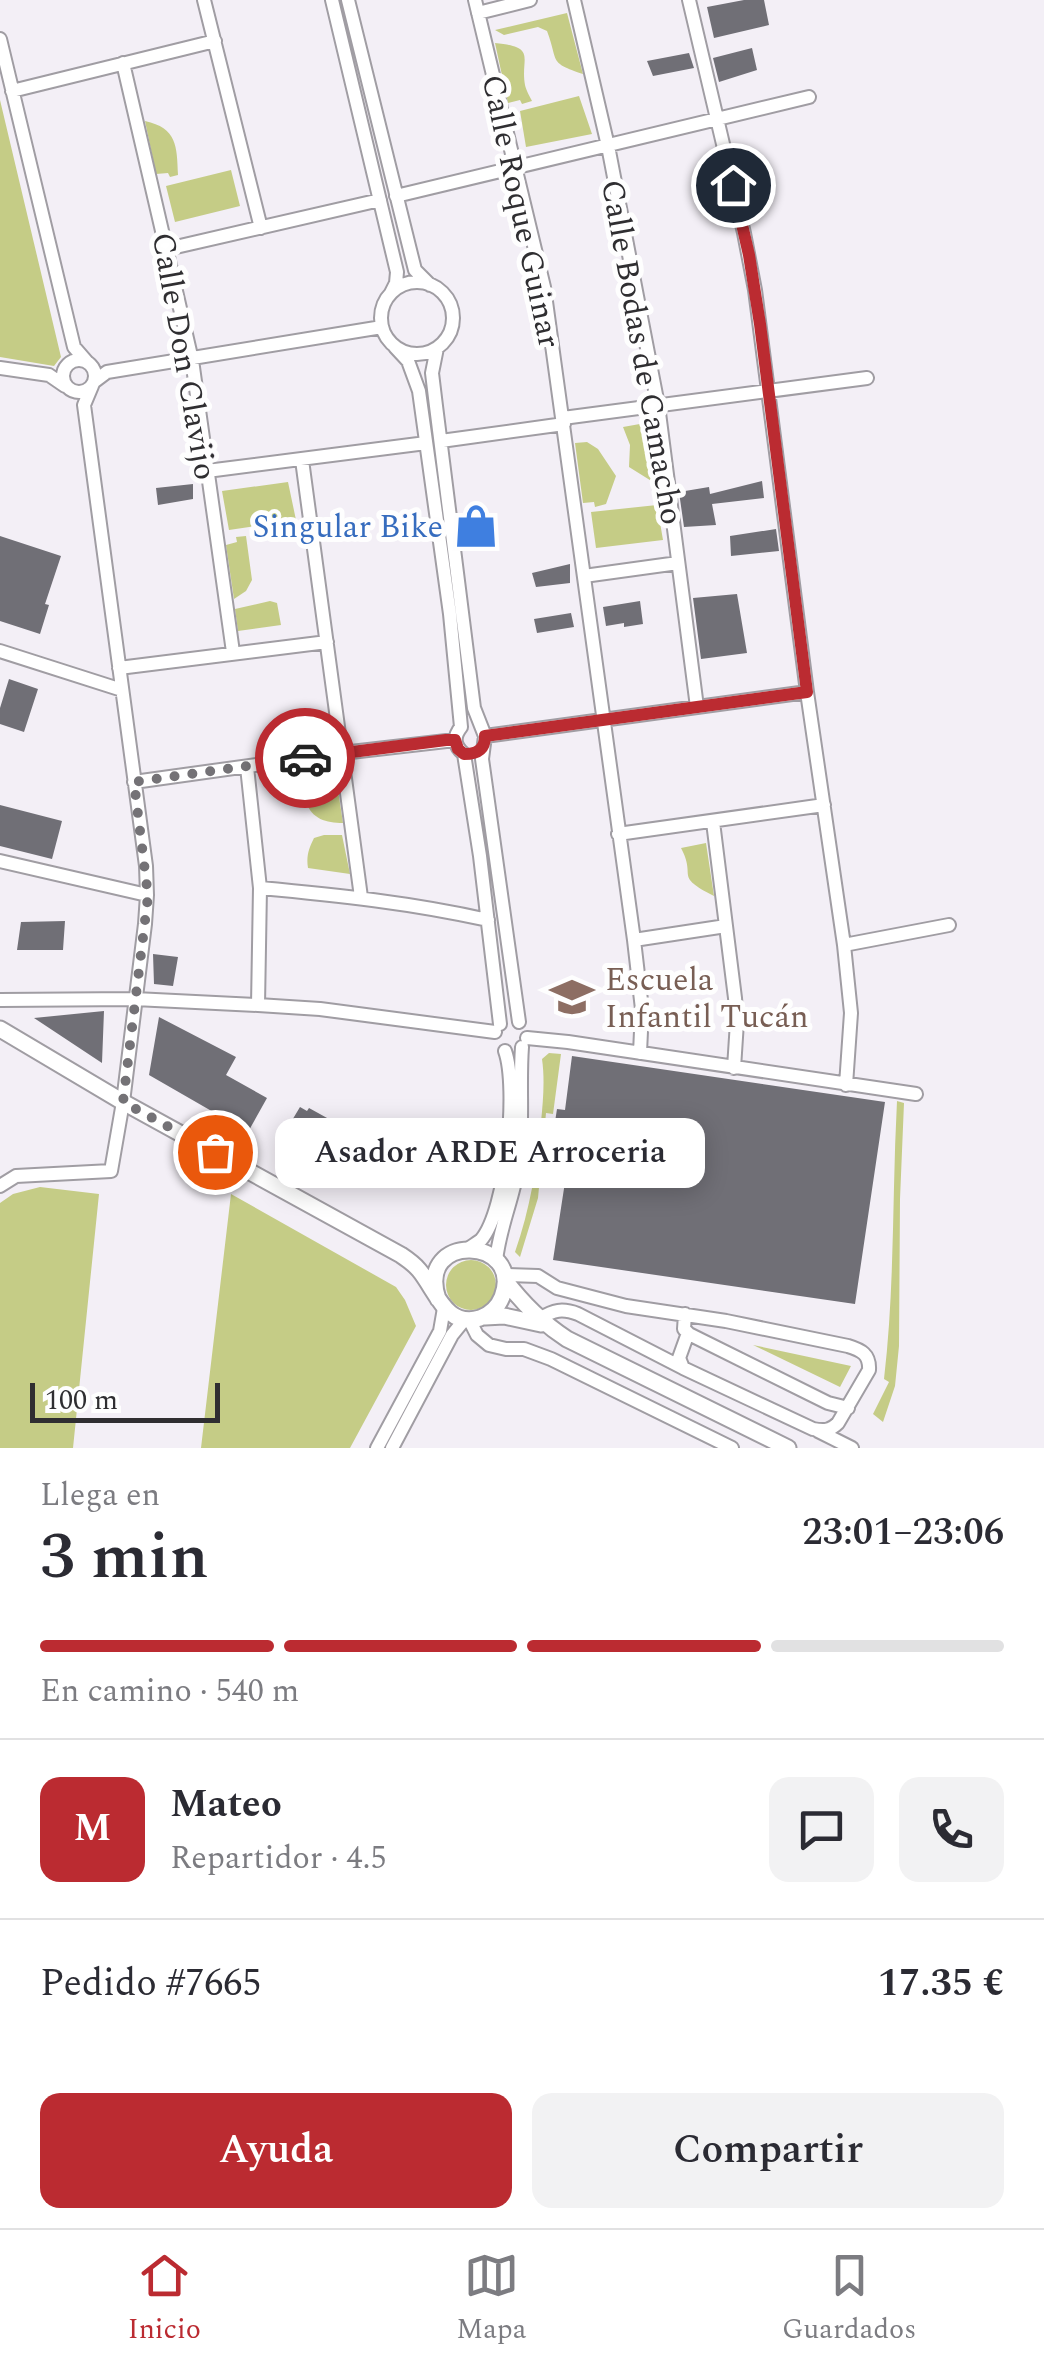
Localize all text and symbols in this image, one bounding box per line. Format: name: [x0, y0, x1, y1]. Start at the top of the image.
street label: Calle Roque Guinar: [468, 70, 573, 353]
pin: [691, 143, 776, 228]
icon: home: [706, 158, 761, 213]
street label: Calle Bodas de Camacho: [587, 176, 696, 529]
street label: Calle Don Clavijo: [138, 229, 229, 484]
shop icon: Singular Bike: [452, 502, 500, 550]
place label: Singular Bike: [253, 503, 443, 552]
courier: [255, 708, 355, 808]
icon: car: [278, 731, 333, 786]
place label: Escuela Infantil Tucán: [605, 956, 809, 1042]
school or university icon: Escuela Infantil Tucán: [548, 973, 596, 1021]
pin: [173, 1110, 258, 1195]
callout: Asador ARDE Arroceria: [275, 1117, 705, 1187]
icon: bag: [188, 1125, 243, 1180]
text: Asador ARDE Arroceria: [314, 1128, 666, 1177]
scale bar: [30, 1378, 220, 1422]
text: 100 m: [45, 1379, 118, 1422]
text: Llega en: [40, 1471, 160, 1520]
text: 23:01–23:06: [802, 1504, 1004, 1562]
text: 3 min: [40, 1508, 209, 1607]
text: En camino · 540 m: [40, 1667, 299, 1716]
text: Mateo: [170, 1776, 282, 1834]
button: chat: [769, 1777, 874, 1882]
button: phone: [899, 1777, 1004, 1882]
text: M: [74, 1800, 111, 1858]
text: Repartidor · 4.5: [170, 1834, 387, 1883]
text: Pedido #7665: [40, 1955, 261, 2013]
text: 17.35 €: [878, 1955, 1004, 2013]
button: Ayuda: [40, 2093, 512, 2208]
button: Compartir: [532, 2093, 1004, 2208]
tab: Inicio: [128, 2248, 201, 2351]
tab: Mapa: [456, 2248, 527, 2351]
tab: Guardados: [782, 2248, 916, 2351]

